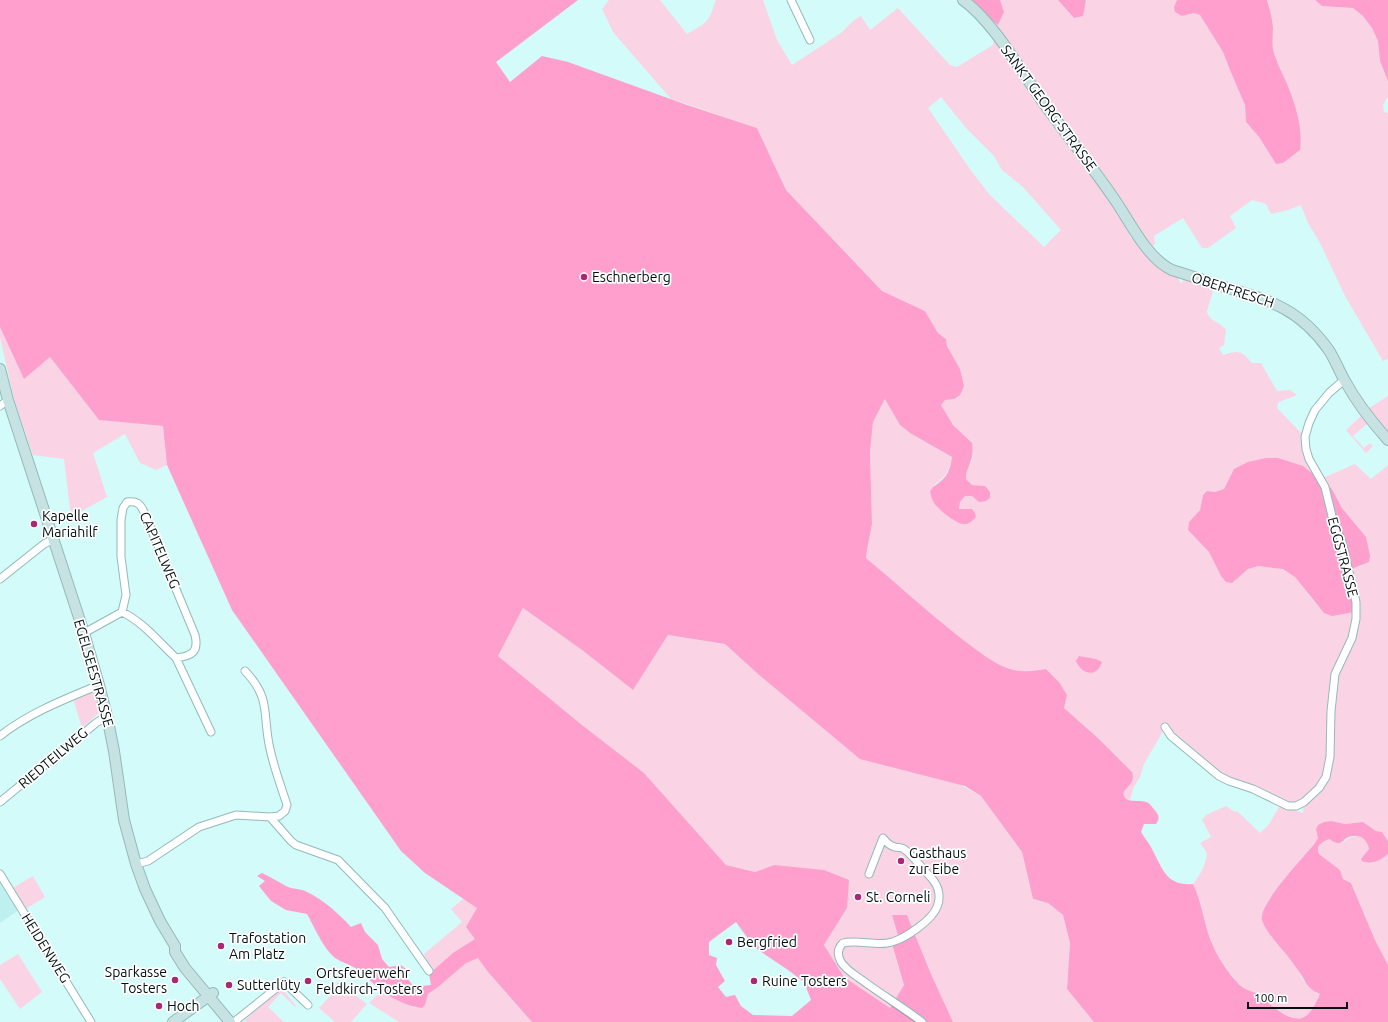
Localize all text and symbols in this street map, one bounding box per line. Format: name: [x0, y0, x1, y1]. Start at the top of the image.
street label: SANKT GEORG-STRASSE: [998, 42, 1100, 174]
place label: Eschnerberg: [592, 269, 671, 285]
street label: OBERFRESCH: [1190, 269, 1276, 311]
marker: Eschnerberg: [579, 272, 589, 282]
place label: Kapelle Mariahilf: [42, 508, 98, 540]
street label: CAPITELWEG: [137, 509, 183, 591]
street label: EGGSTRASSE: [1325, 515, 1361, 599]
marker: Kapelle Mariahilf: [29, 519, 39, 529]
street label: EGELSEESTRASSE: [71, 617, 117, 729]
street label: RIEDTEILWEG: [15, 724, 91, 792]
place label: Gasthaus zur Eibe: [909, 845, 966, 877]
marker: Gasthaus zur Eibe: [896, 856, 906, 866]
place label: St. Corneli: [866, 889, 931, 905]
marker: St. Corneli: [853, 892, 863, 902]
street label: HEIDENWEG: [18, 910, 74, 986]
place label: Trafostation Am Platz: [229, 930, 306, 962]
place label: Bergfried: [737, 934, 797, 950]
marker: Bergfried: [724, 937, 734, 947]
marker: Trafostation Am Platz: [216, 941, 226, 951]
place label: Sparkasse Tosters: [105, 964, 167, 996]
place label: Ortsfeuerwehr Feldkirch-Tosters: [316, 965, 423, 997]
place label: Ruine Tosters: [762, 973, 847, 989]
marker: Sparkasse Tosters: [170, 975, 180, 985]
marker: Ortsfeuerwehr Feldkirch-Tosters: [303, 976, 313, 986]
marker: Ruine Tosters: [749, 976, 759, 986]
place label: Sutterlüty: [237, 977, 301, 993]
marker: Sutterlüty: [224, 980, 234, 990]
scale bar: [1248, 984, 1347, 1010]
text: 100 m: [1254, 991, 1287, 1004]
place label: Hoch: [167, 998, 199, 1014]
marker: Hoch: [154, 1001, 164, 1011]

